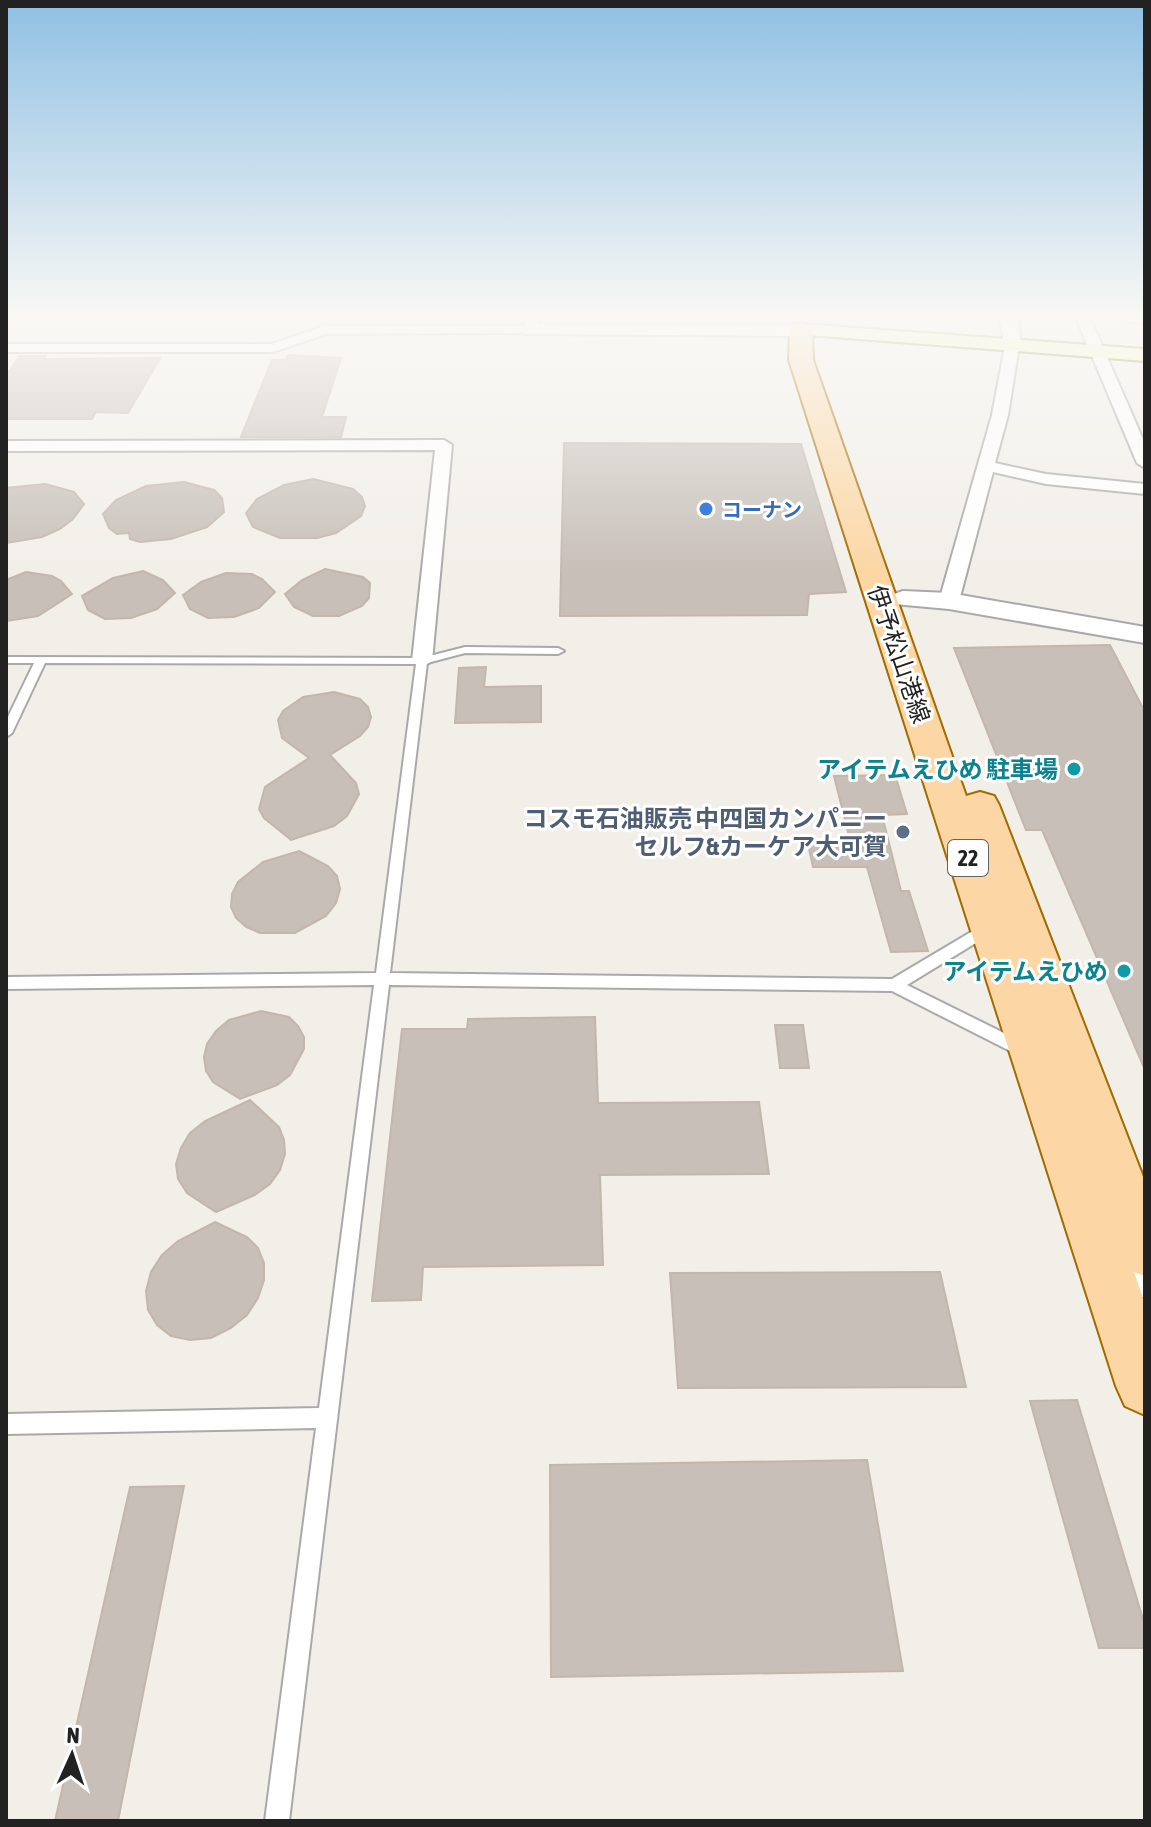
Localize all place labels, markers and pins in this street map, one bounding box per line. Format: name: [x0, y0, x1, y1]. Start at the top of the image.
place label: コーナン: [722, 498, 802, 521]
marker: コーナン: [697, 500, 715, 518]
place label: アイテムえひめ 駐車場: [817, 756, 1058, 783]
marker: アイテムえひめ 駐車場: [1065, 760, 1083, 778]
place label: コスモ石油販売 中四国カンパニー セルフ&カーケア大可賀: [524, 805, 887, 860]
marker: コスモ石油販売 中四国カンパニー セルフ&カーケア大可賀: [894, 823, 912, 841]
place label: アイテムえひめ: [942, 958, 1108, 985]
marker: アイテムえひめ: [1115, 962, 1133, 980]

